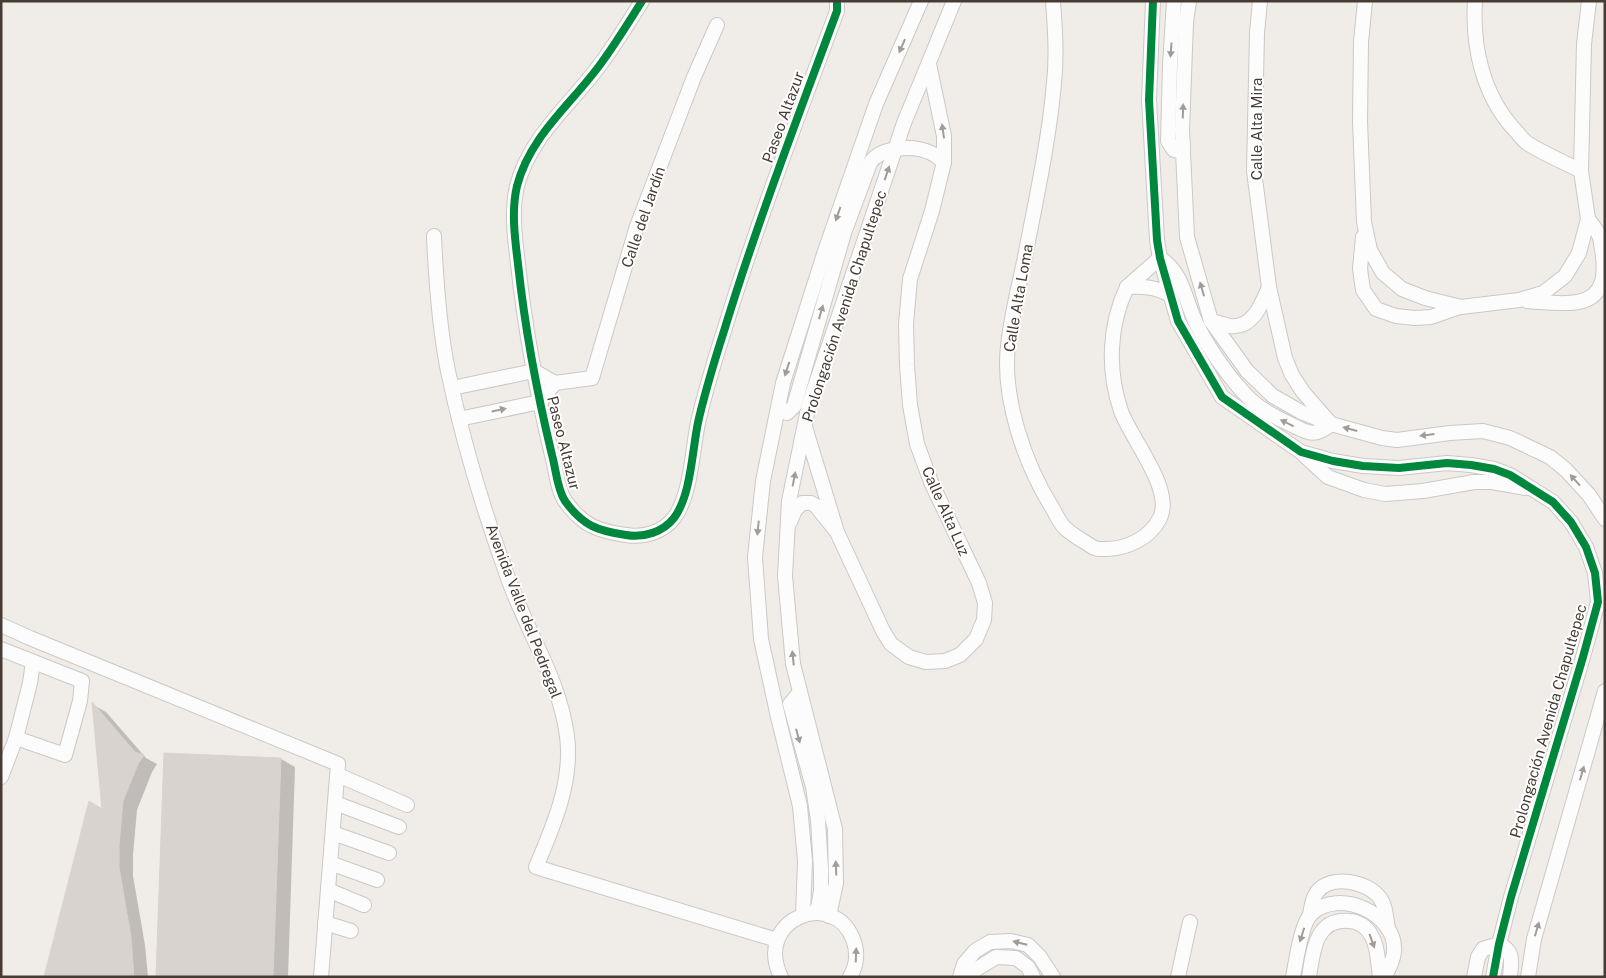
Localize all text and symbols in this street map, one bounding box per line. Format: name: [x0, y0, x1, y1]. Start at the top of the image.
one-way arrow: [898, 39, 906, 53]
one-way arrow: [1167, 42, 1175, 58]
street label: Paseo Altazur: [759, 69, 807, 165]
street label: Calle Alta Mira: [1248, 78, 1265, 180]
one-way arrow: [1179, 103, 1187, 119]
one-way arrow: [939, 123, 947, 139]
street label: Calle del Jardín: [618, 164, 668, 270]
one-way arrow: [883, 165, 891, 180]
street label: Prolongación Avenida Chapultepec: [798, 188, 890, 424]
one-way arrow: [833, 207, 841, 222]
street label: Calle Alta Loma: [1000, 243, 1036, 353]
one-way arrow: [1197, 281, 1205, 296]
one-way arrow: [818, 304, 826, 319]
one-way arrow: [783, 361, 791, 376]
street label: Paseo Altazur: [544, 394, 584, 492]
one-way arrow: [492, 406, 508, 414]
one-way arrow: [1280, 419, 1294, 427]
one-way arrow: [1342, 425, 1357, 433]
one-way arrow: [1419, 431, 1435, 439]
street label: Calle Alta Luz: [919, 464, 973, 558]
one-way arrow: [790, 470, 798, 486]
one-way arrow: [1570, 474, 1581, 487]
one-way arrow: [754, 520, 762, 536]
street label: Avenida Valle del Pedregal: [483, 521, 565, 701]
street label: Prolongación Avenida Chapultepec: [1506, 602, 1590, 840]
one-way arrow: [789, 649, 797, 665]
one-way arrow: [794, 729, 802, 744]
one-way arrow: [1578, 765, 1586, 780]
one-way arrow: [832, 859, 840, 875]
one-way arrow: [1533, 921, 1541, 936]
one-way arrow: [1298, 928, 1306, 943]
one-way arrow: [1369, 933, 1376, 948]
one-way arrow: [1012, 939, 1028, 947]
one-way arrow: [852, 947, 860, 963]

